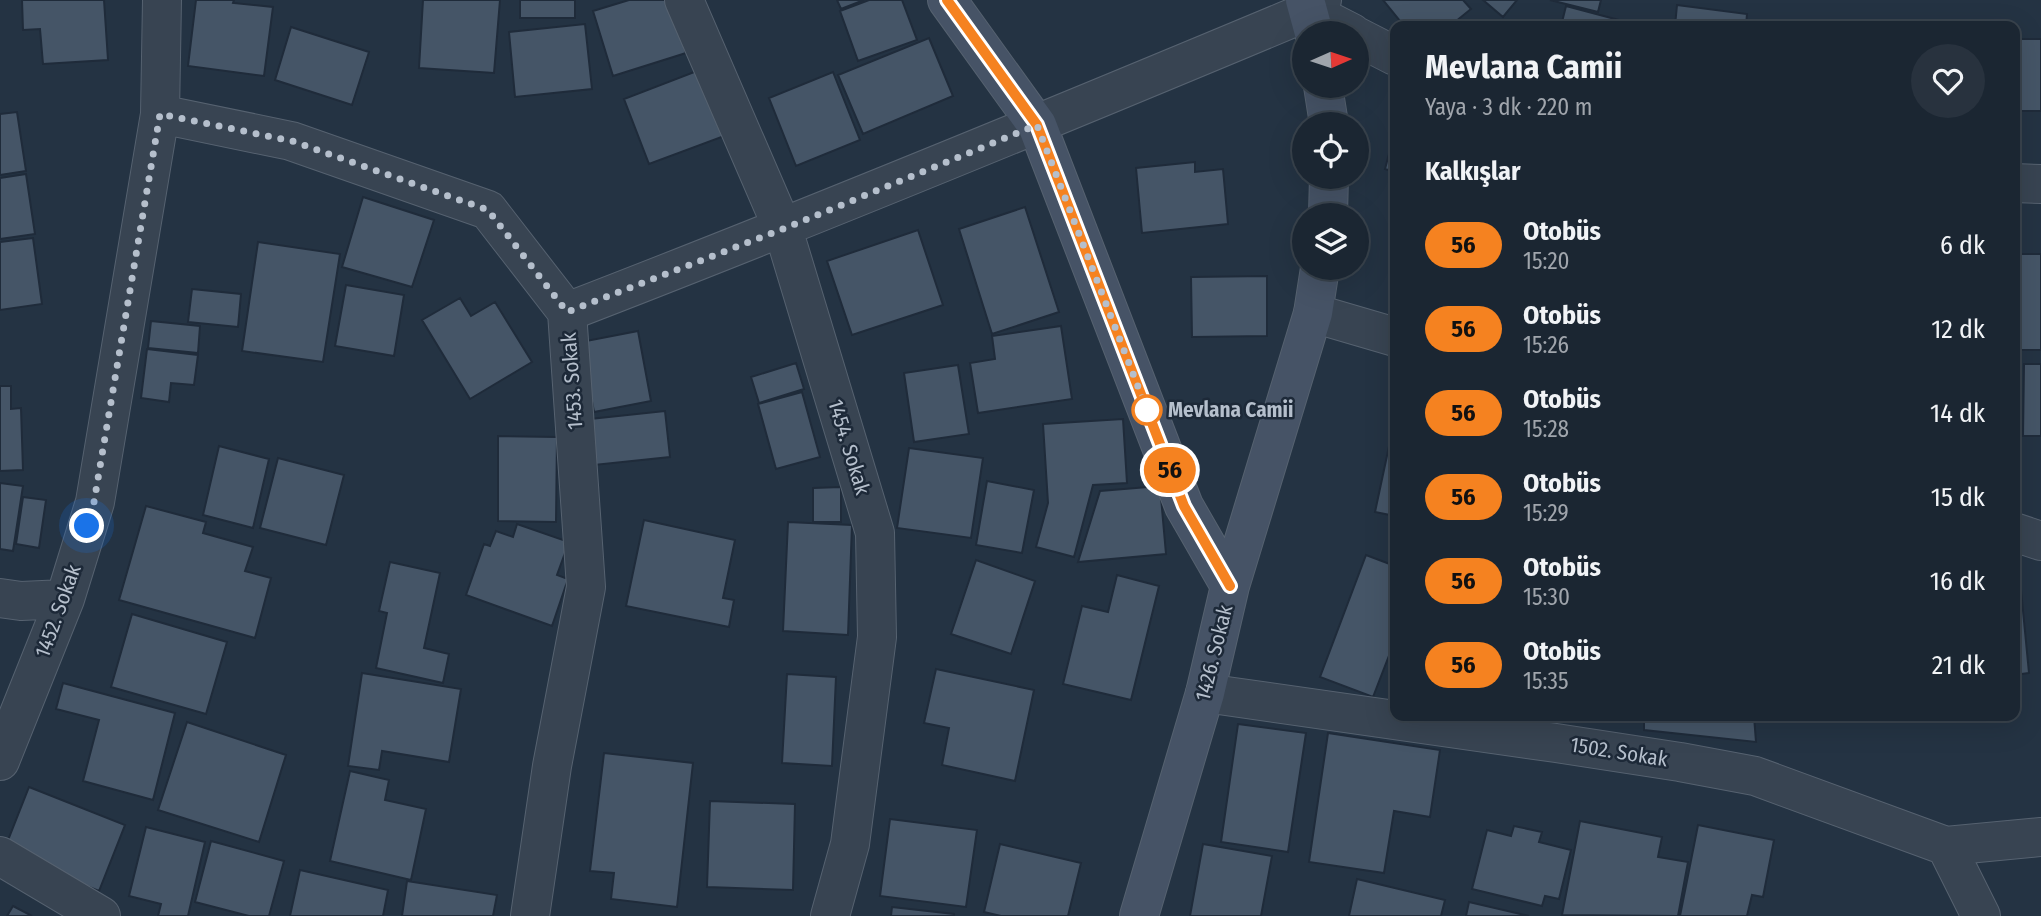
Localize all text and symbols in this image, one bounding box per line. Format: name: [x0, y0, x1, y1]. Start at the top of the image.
north arrow: [1292, 21, 1368, 98]
map controls: [1292, 21, 1369, 280]
button: heart: [1911, 44, 1985, 118]
text: Mevlana Camii: [1425, 47, 1622, 87]
text: Yaya · 3 dk · 220 m: [1425, 93, 1592, 121]
button: locate: [1292, 112, 1369, 189]
text: Kalkışlar: [1425, 156, 1520, 187]
button: layers: [1292, 203, 1369, 280]
text: Otobüs: [1523, 216, 1601, 247]
text: 6 dk: [1940, 230, 1985, 261]
text: 56: [1451, 231, 1476, 259]
text: 15:20: [1523, 247, 1570, 275]
text: Otobüs: [1523, 300, 1601, 331]
text: 12 dk: [1931, 314, 1985, 345]
text: 56: [1451, 315, 1476, 343]
street label: 1453. Sokak: [556, 331, 588, 431]
text: 15:26: [1523, 331, 1569, 359]
text: Otobüs: [1523, 384, 1601, 415]
marker: Mevlana Camii: [1132, 395, 1162, 425]
street label: 1454. Sokak: [822, 396, 876, 498]
place label: Mevlana Camii: [1168, 397, 1293, 423]
text: 14 dk: [1930, 398, 1985, 429]
text: 56: [1451, 399, 1476, 427]
text: 15:28: [1523, 415, 1569, 443]
line badge: 56: [1138, 447, 1202, 493]
text: 56: [1158, 456, 1182, 484]
text: Otobüs: [1523, 468, 1601, 499]
text: 15 dk: [1931, 482, 1985, 513]
text: 56: [1451, 483, 1476, 511]
text: 15:29: [1523, 499, 1569, 527]
your location: [69, 508, 104, 543]
text: Otobüs: [1523, 552, 1601, 583]
street label: 1452. Sokak: [29, 561, 87, 661]
text: 16 dk: [1930, 566, 1985, 597]
text: 56: [1451, 567, 1476, 595]
text: 15:30: [1523, 583, 1570, 611]
street label: 1426. Sokak: [1190, 602, 1239, 704]
text: Otobüs: [1523, 636, 1601, 667]
text: 21 dk: [1932, 650, 1985, 681]
text: 56: [1451, 651, 1476, 679]
text: 15:35: [1523, 667, 1569, 695]
street label: 1502. Sokak: [1568, 731, 1670, 773]

